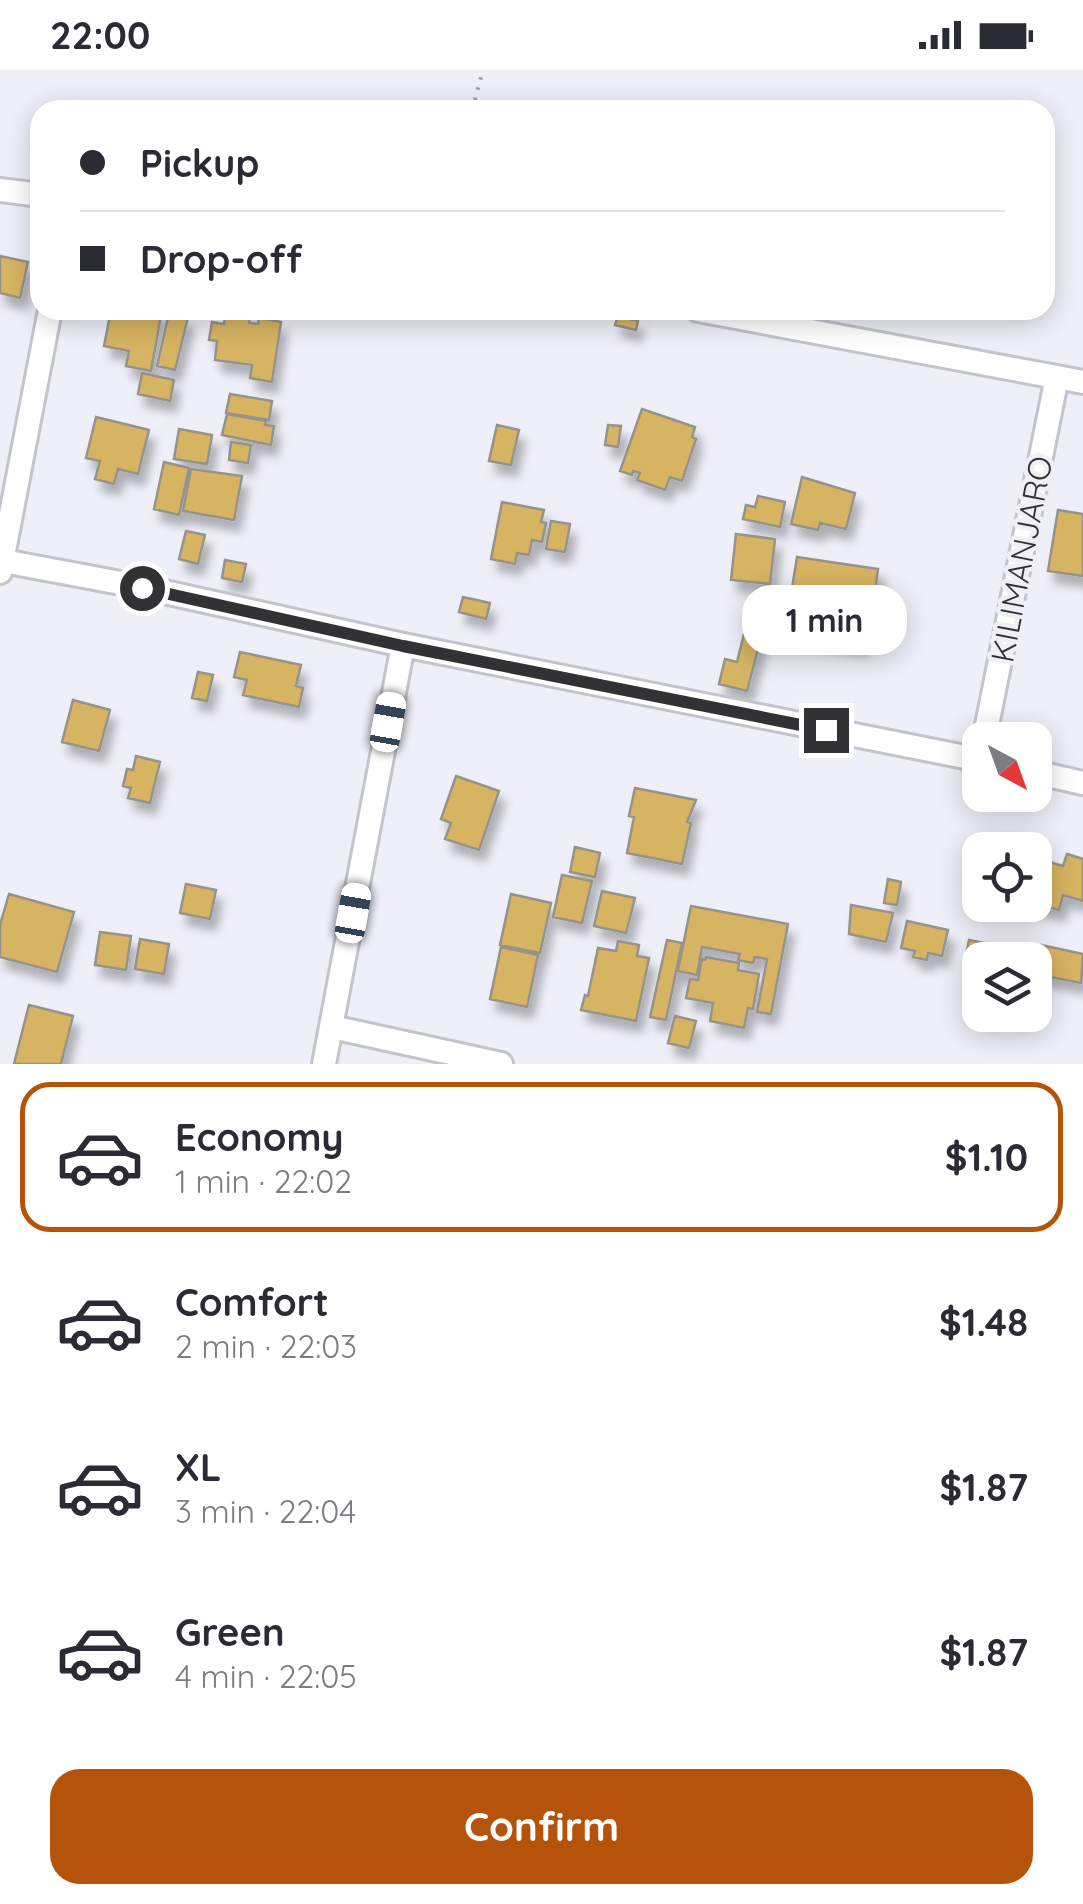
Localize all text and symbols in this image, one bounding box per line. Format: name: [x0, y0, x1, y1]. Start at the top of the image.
text: 22:00: [50, 11, 150, 59]
text: Pickup: [140, 139, 259, 187]
text: Drop-off: [140, 235, 302, 283]
street label: KILIMANJARO: [981, 452, 1061, 666]
route start: [120, 566, 165, 611]
callout: 1 min: [744, 585, 908, 655]
text: 1 min: [786, 600, 863, 640]
car: [368, 690, 408, 754]
route end: [804, 708, 849, 753]
north arrow: [962, 722, 1052, 812]
map controls: [962, 722, 1052, 1032]
button: locate: [962, 832, 1052, 922]
car: [333, 881, 373, 945]
button: layers: [962, 942, 1052, 1032]
icon: car: [55, 1112, 145, 1202]
text: Economy: [175, 1113, 344, 1161]
text: $1.10: [945, 1133, 1028, 1181]
text: 1 min · 22:02: [175, 1161, 352, 1201]
icon: car: [55, 1277, 145, 1367]
text: Comfort: [175, 1278, 329, 1326]
text: $1.48: [939, 1298, 1028, 1346]
text: 2 min · 22:03: [175, 1326, 357, 1366]
icon: car: [55, 1442, 145, 1532]
text: XL: [175, 1443, 221, 1491]
text: $1.87: [939, 1463, 1028, 1511]
text: 3 min · 22:04: [175, 1491, 356, 1531]
icon: car: [55, 1607, 145, 1697]
text: Green: [175, 1608, 285, 1656]
text: $1.87: [939, 1628, 1028, 1676]
text: 4 min · 22:05: [175, 1656, 357, 1696]
button: Confirm: [50, 1769, 1033, 1884]

